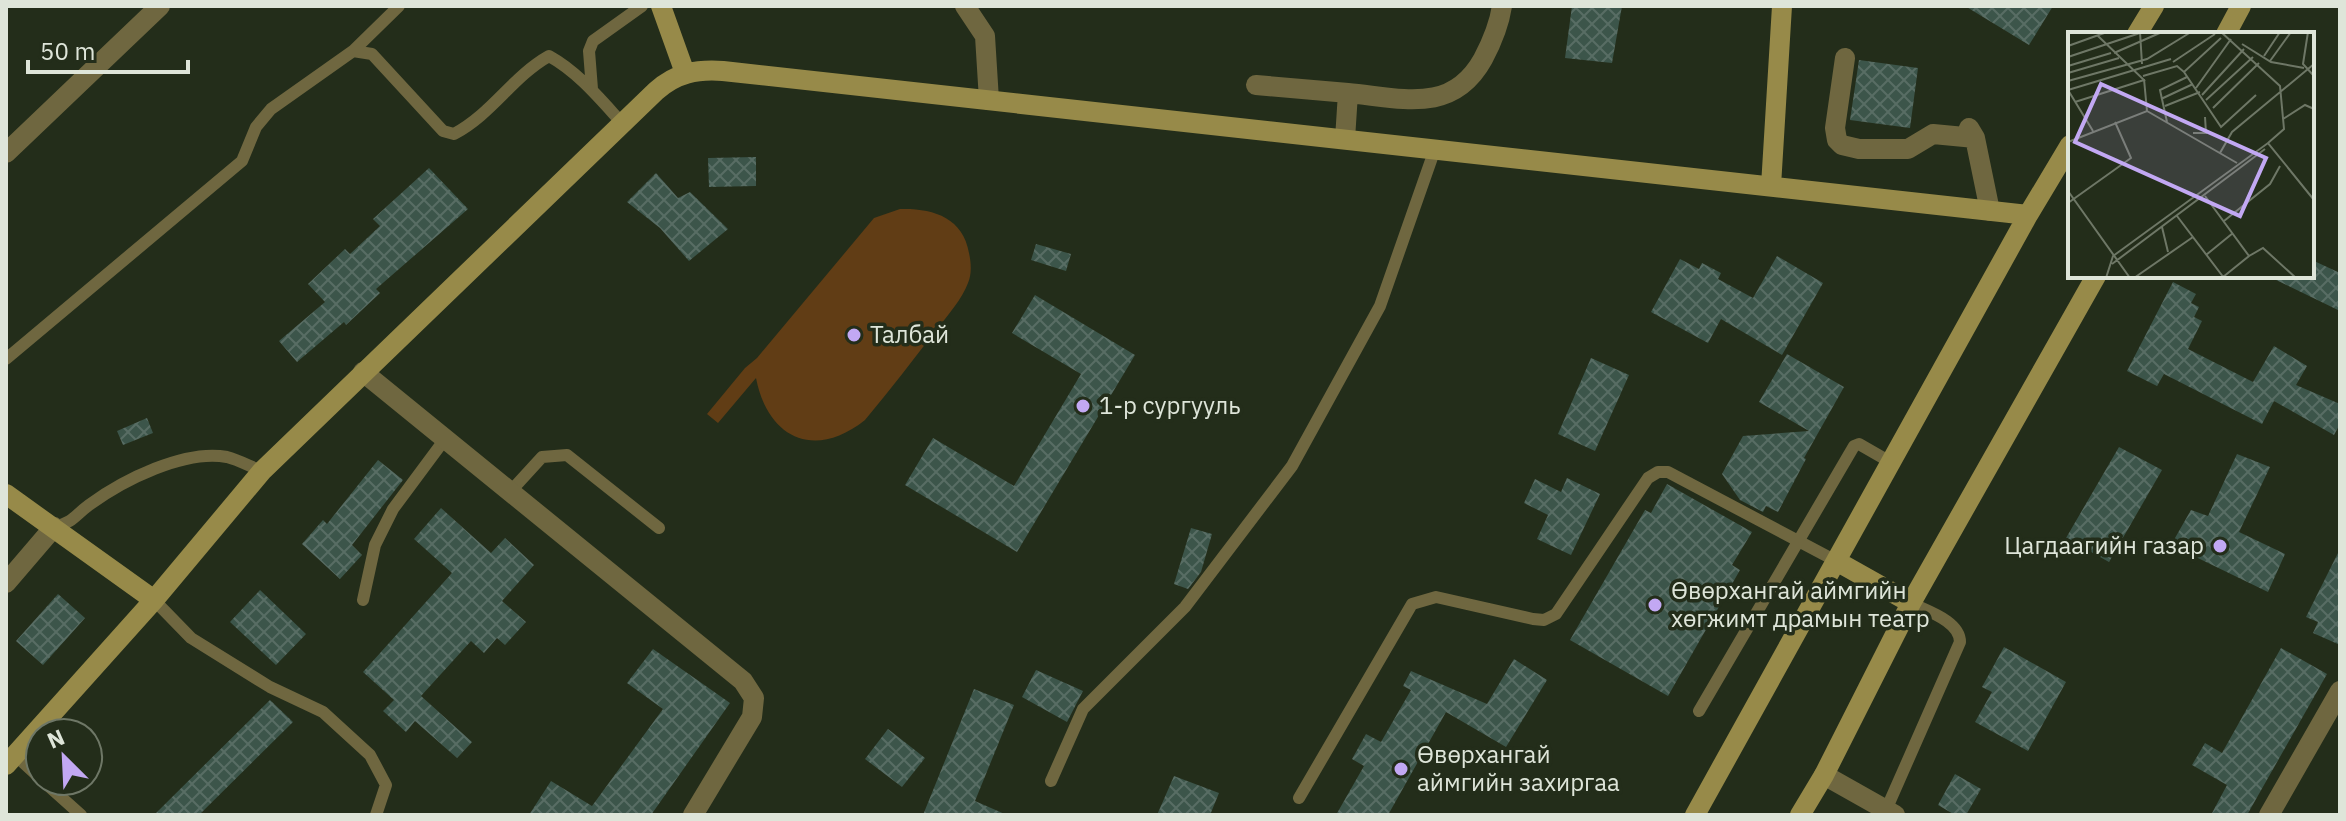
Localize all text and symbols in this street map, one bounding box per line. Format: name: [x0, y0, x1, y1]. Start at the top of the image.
scale bar: [28, 24, 188, 74]
inset map: [2068, 32, 2314, 278]
text: 50 m: [40, 35, 95, 67]
place label: Талбай: [870, 318, 949, 350]
marker: Талбай: [845, 326, 863, 344]
place label: 1-р сургууль: [1099, 389, 1241, 421]
marker: 1-р сургууль: [1074, 397, 1092, 415]
place label: Цагдаагийн газар: [2004, 529, 2204, 561]
marker: Цагдаагийн газар: [2211, 537, 2229, 555]
place label: Өвөрхангай аймгийн хөгжимт драмын театр: [1671, 574, 1930, 634]
marker: Өвөрхангай аймгийн хөгжимт драмын театр: [1646, 596, 1664, 614]
north arrow: [24, 717, 104, 797]
text: N: [42, 722, 69, 755]
place label: Өвөрхангай аймгийн захиргаа: [1417, 738, 1620, 798]
marker: Өвөрхангай аймгийн захиргаа: [1392, 760, 1410, 778]

